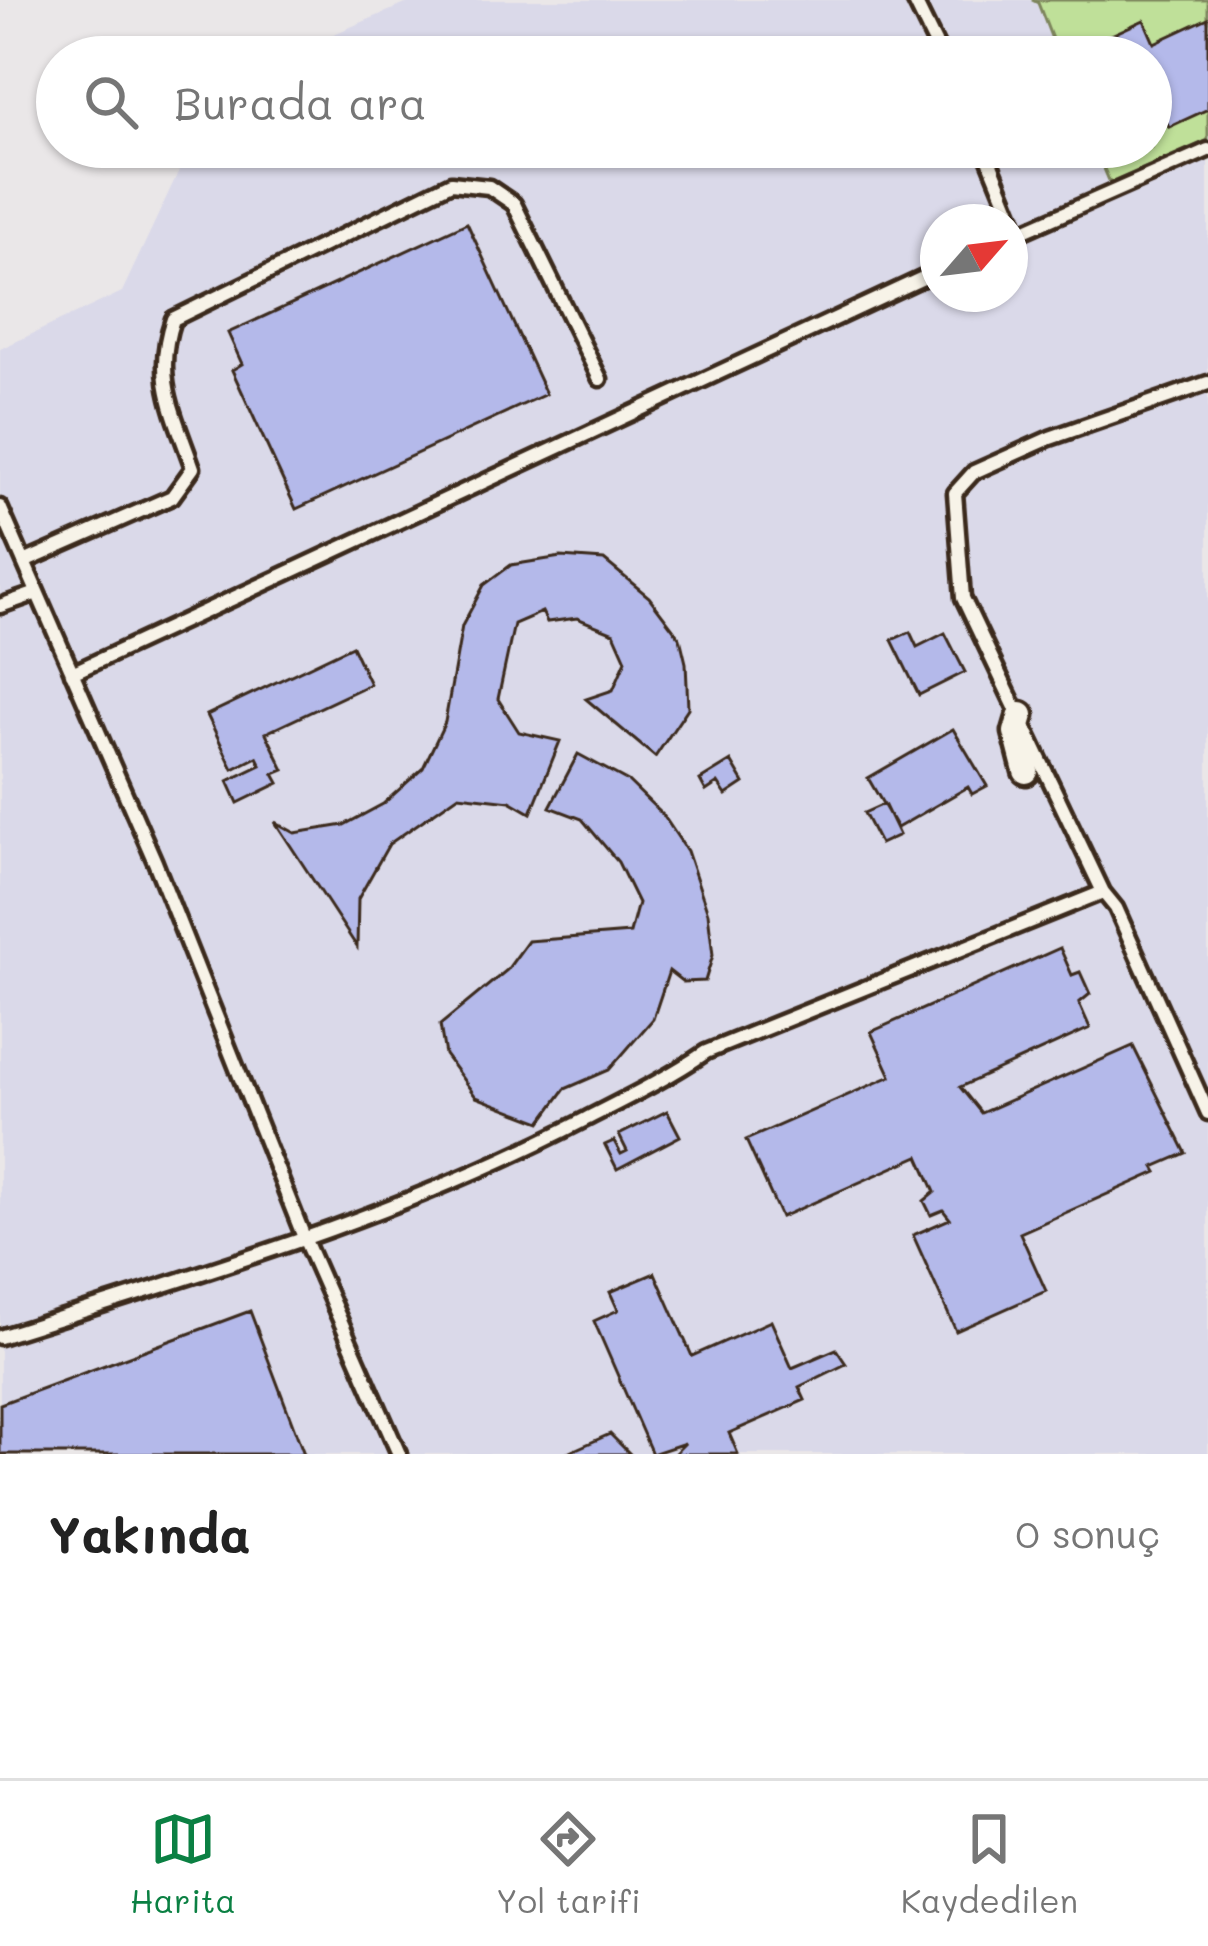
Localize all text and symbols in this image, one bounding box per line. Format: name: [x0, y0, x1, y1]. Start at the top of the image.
search box: [36, 36, 1172, 168]
icon: search: [78, 69, 144, 135]
text: Burada ara: [174, 73, 427, 131]
north arrow: [920, 204, 1028, 312]
text: Yakında: [48, 1499, 251, 1566]
text: 0 sonuç: [1016, 1507, 1160, 1558]
tab: Harita: [130, 1806, 236, 1921]
tab: Yol tarifi: [496, 1806, 641, 1921]
tab: Kaydedilen: [901, 1806, 1078, 1921]

